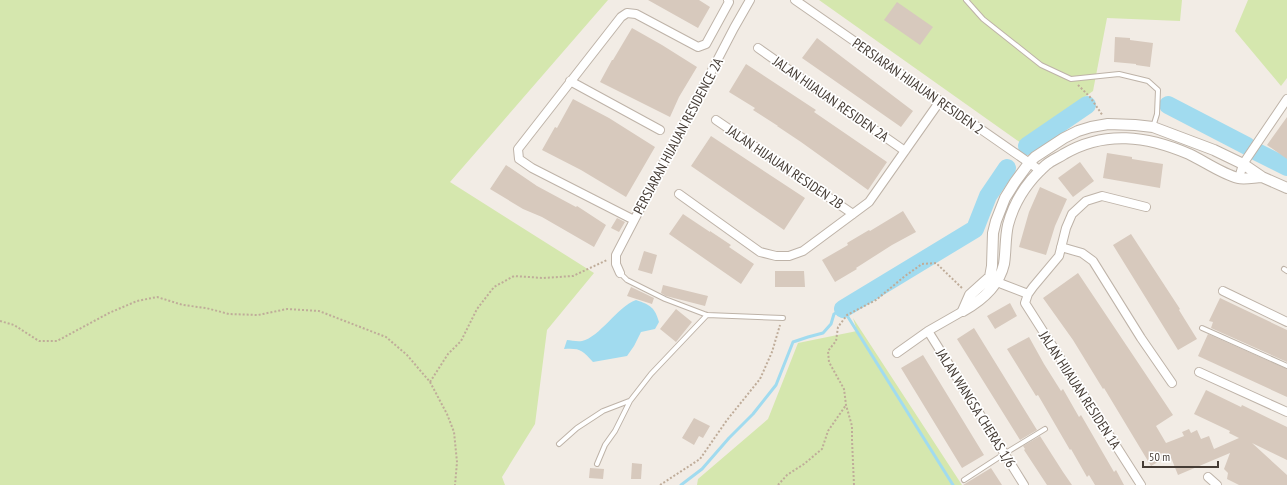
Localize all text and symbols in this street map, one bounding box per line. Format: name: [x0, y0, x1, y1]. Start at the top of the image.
street label: PERSIARAN HIJAUAN RESIDEN 2: [849, 34, 987, 138]
street label: JALAN HIJAUAN RESIDEN 2A: [769, 52, 893, 146]
street label: PERSIARAN HIJAUAN RESIDENCE 2A: [629, 54, 727, 217]
street label: JALAN HIJAUAN RESIDEN 2B: [722, 121, 847, 213]
street label: JALAN HIJAUAN RESIDEN 1A: [1035, 327, 1125, 453]
street label: JALAN WANGSA CHERAS 1/6: [932, 344, 1020, 471]
scale bar: [1143, 443, 1218, 469]
text: 50 m: [1149, 449, 1170, 464]

